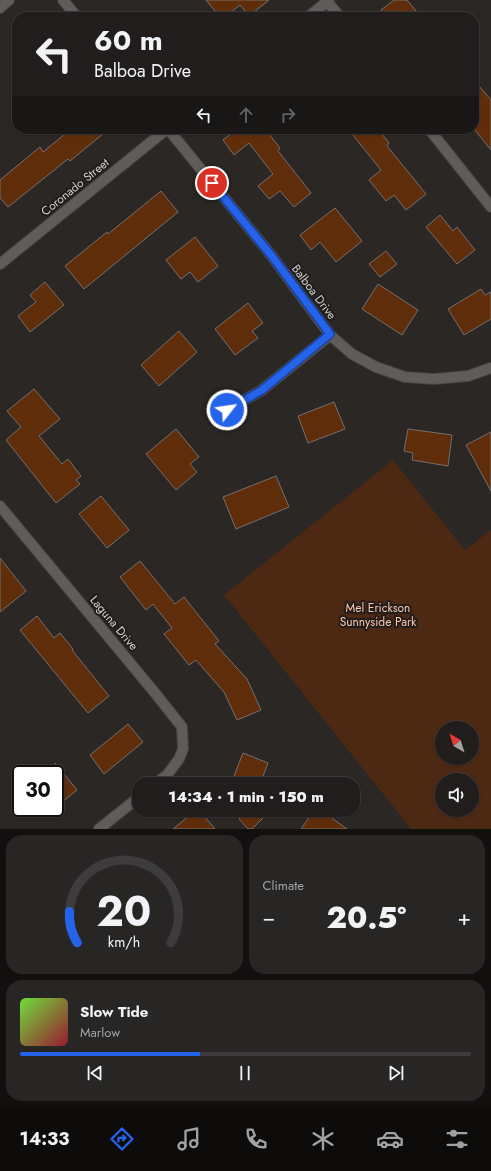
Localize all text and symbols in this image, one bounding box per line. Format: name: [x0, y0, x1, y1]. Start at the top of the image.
text: 60 m: [94, 20, 163, 61]
icon: left: [28, 28, 80, 80]
text: Balboa Drive: [94, 58, 191, 84]
icon: left: [193, 104, 215, 126]
icon: ahead: [235, 104, 257, 126]
icon: right: [277, 104, 299, 126]
street label: Coronado Street: [37, 154, 113, 220]
pin: [195, 166, 229, 200]
icon: arrive: [201, 172, 223, 194]
street label: Balboa Drive: [287, 261, 341, 323]
position arrow: [206, 389, 248, 431]
street label: Laguna Drive: [86, 592, 142, 654]
park label: Mel Erickson Sunnyside Park: [340, 599, 417, 631]
north arrow: [435, 721, 479, 765]
map controls: [435, 721, 479, 817]
speed limit sign: 30: [12, 765, 64, 817]
button: sound: [435, 773, 479, 817]
text: 14:34 · 1 min · 150 m: [168, 786, 324, 808]
text: Climate: [263, 876, 304, 895]
text: 20: [97, 880, 152, 941]
text: 20.5°: [327, 896, 406, 939]
text: −: [263, 901, 275, 933]
text: +: [457, 901, 471, 933]
text: km/h: [108, 931, 140, 951]
text: Slow Tide: [80, 1001, 148, 1023]
text: Marlow: [80, 1023, 120, 1042]
icon: previous: [84, 1062, 106, 1084]
icon: pause: [234, 1062, 256, 1084]
icon: next: [385, 1062, 407, 1084]
icon: directions: [108, 1125, 136, 1153]
icon: music: [175, 1125, 203, 1153]
icon: phone: [242, 1125, 270, 1153]
icon: climate: [309, 1125, 337, 1153]
icon: car: [376, 1125, 404, 1153]
icon: filters: [443, 1125, 471, 1153]
text: 14:33: [20, 1126, 69, 1152]

